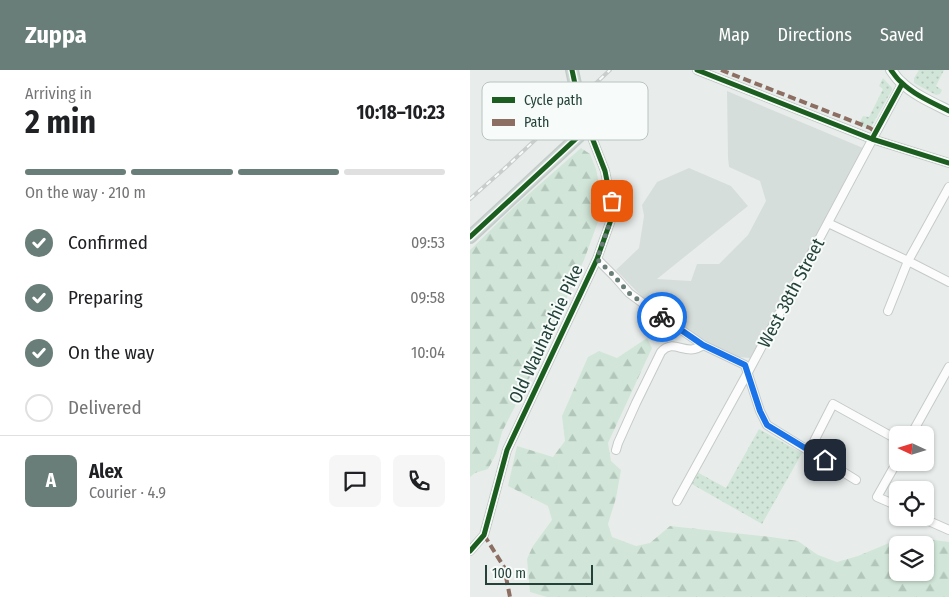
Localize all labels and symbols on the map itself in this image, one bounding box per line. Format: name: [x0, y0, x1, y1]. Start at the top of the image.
legend: [482, 82, 648, 140]
text: Cycle path: [524, 92, 583, 109]
text: Path: [524, 114, 549, 131]
pin: [591, 180, 633, 222]
street label: West 38th Street: [753, 234, 829, 352]
street label: Old Wauhatchie Pike: [504, 261, 588, 407]
courier: [637, 292, 687, 342]
north arrow: [889, 426, 934, 471]
pin: [804, 439, 846, 481]
scale bar: [485, 562, 592, 585]

